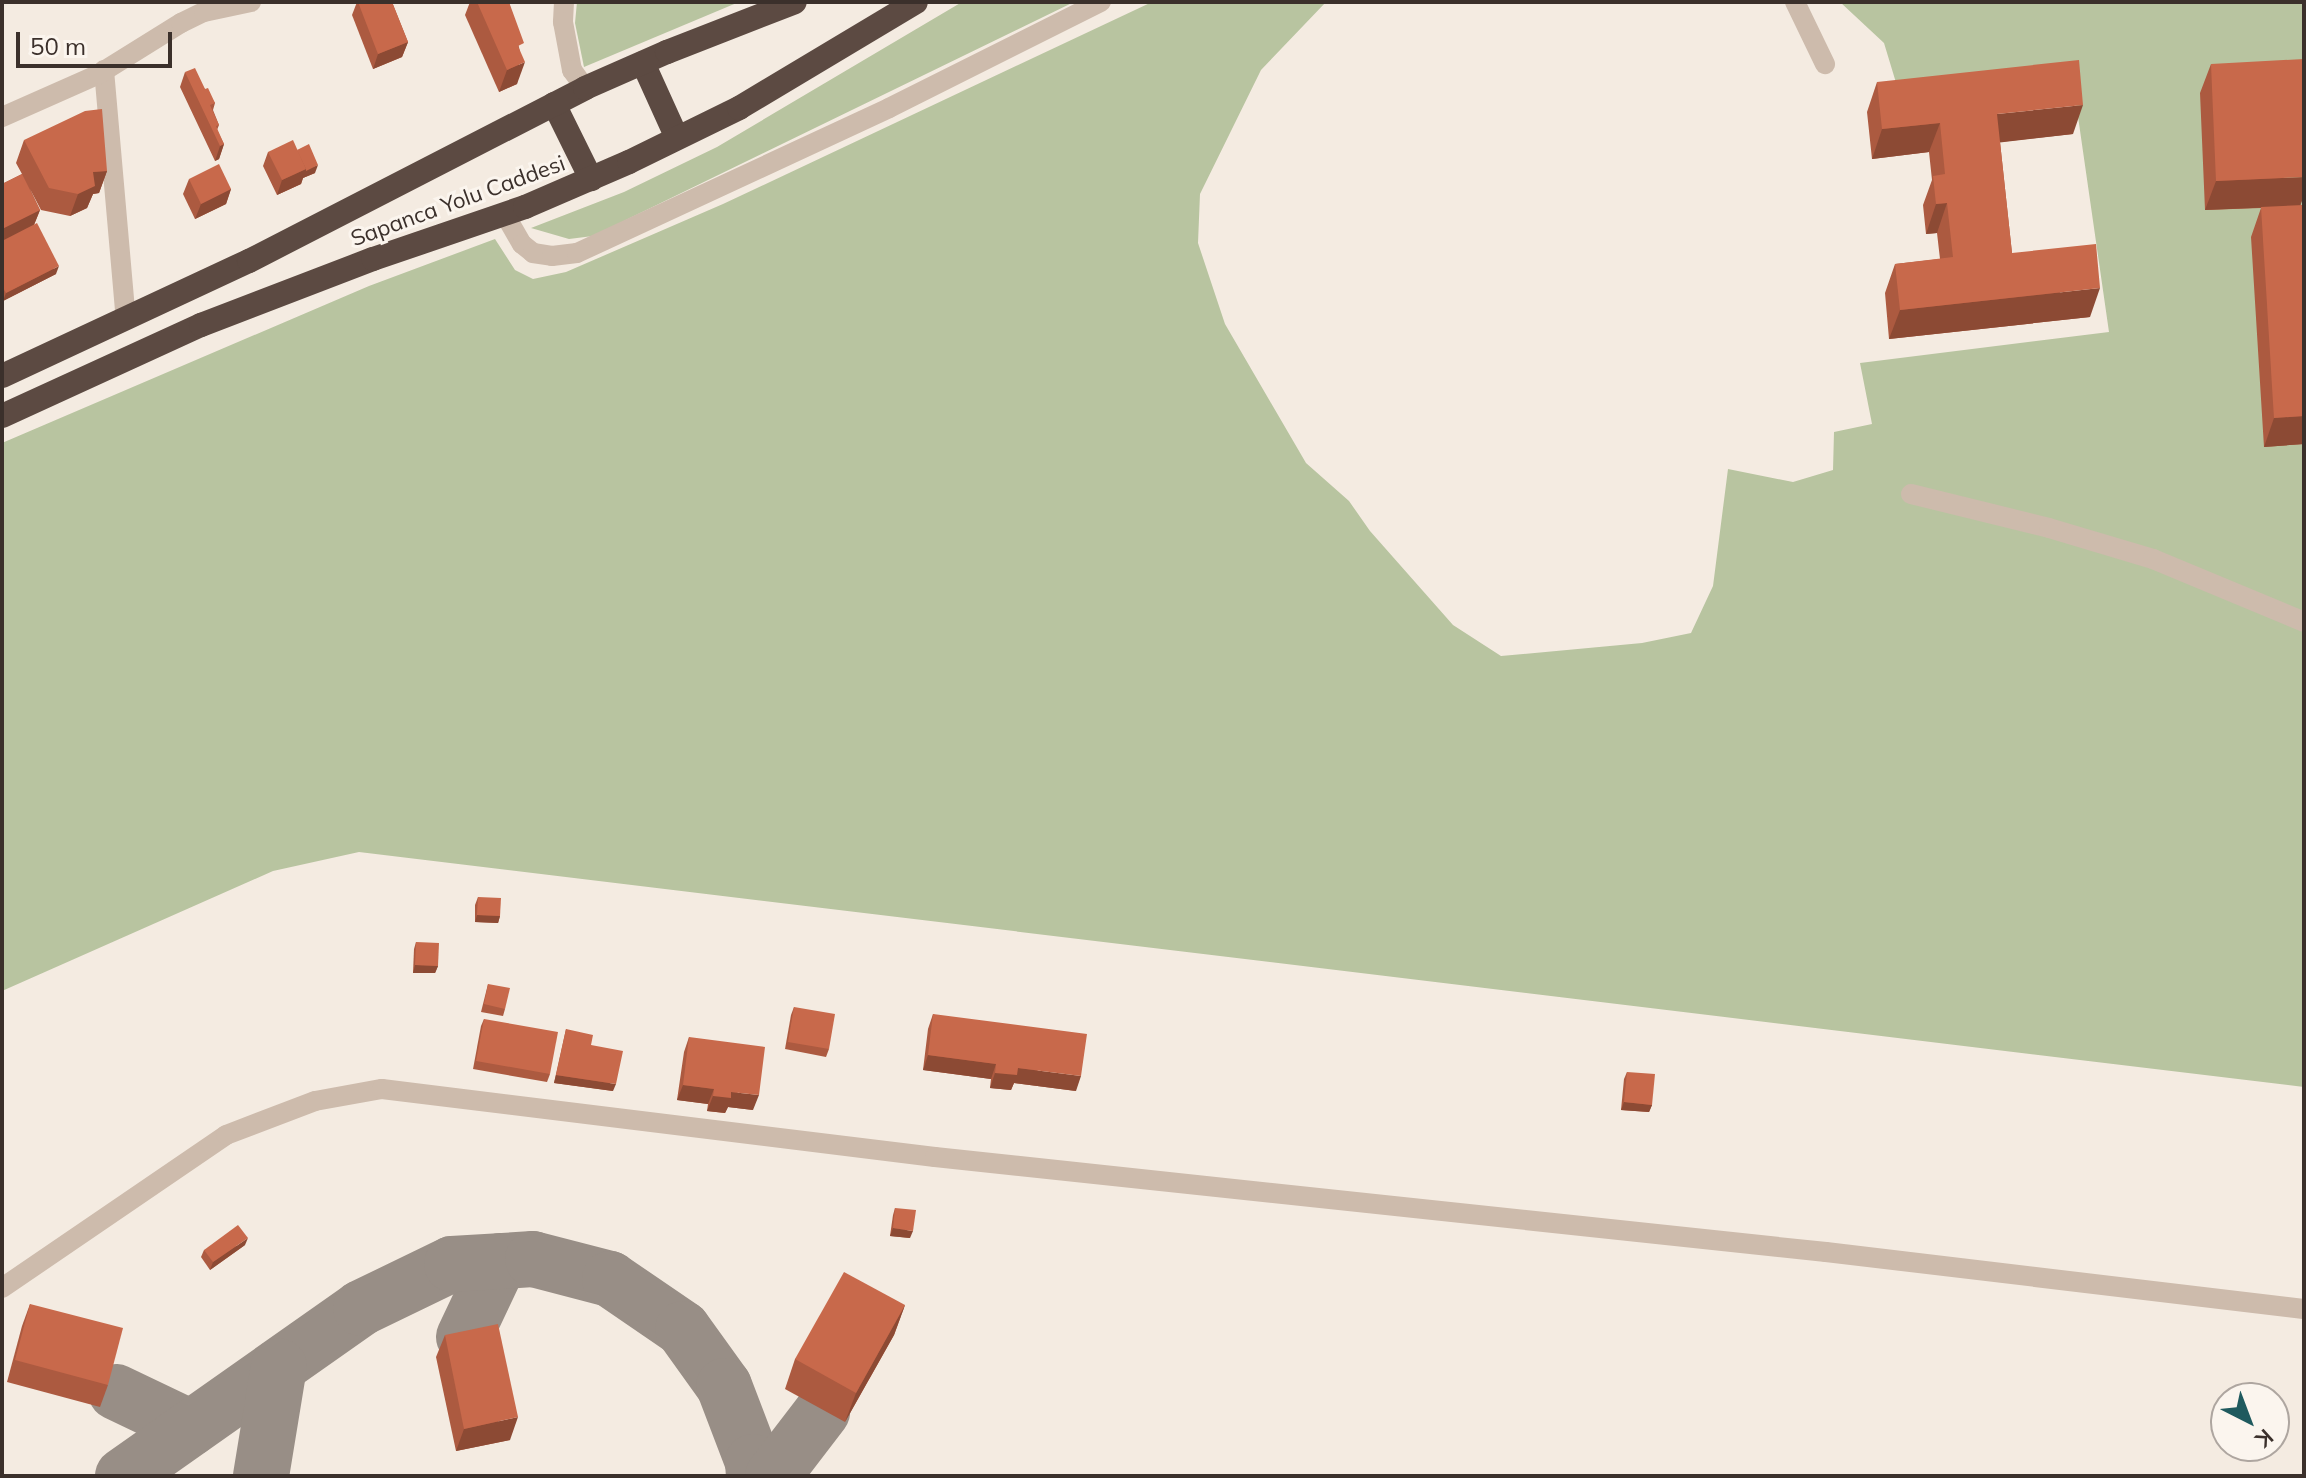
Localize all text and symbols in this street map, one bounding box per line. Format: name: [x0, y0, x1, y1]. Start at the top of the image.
scale bar: [20, 16, 176, 66]
text: 50 m: [30, 31, 86, 61]
street label: Sapanca Yolu Caddesi: [347, 150, 569, 252]
north arrow: [2210, 1382, 2290, 1462]
text: K: [2250, 1423, 2280, 1454]

